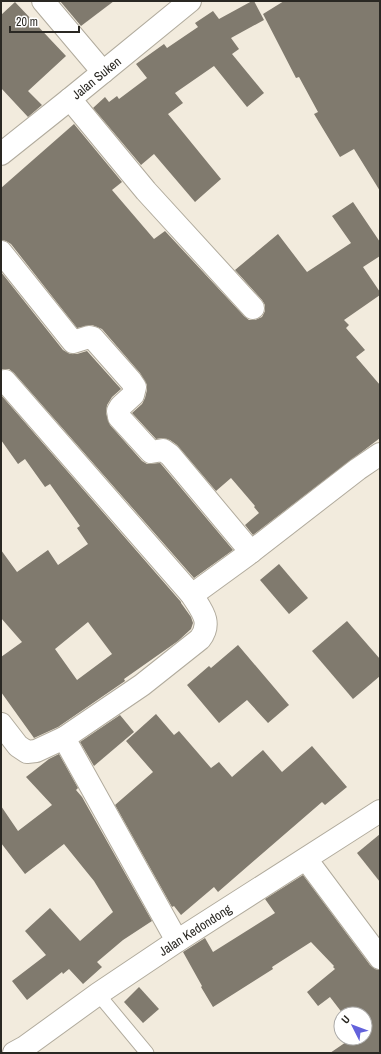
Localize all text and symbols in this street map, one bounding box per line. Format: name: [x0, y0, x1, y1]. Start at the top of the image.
scale bar: [10, 8, 79, 34]
text: 20 m: [16, 14, 38, 30]
street label: Jalan Suken: [68, 53, 125, 103]
street label: Jalan Kedondong: [156, 900, 235, 960]
north arrow: [333, 1006, 373, 1046]
text: U: [338, 1012, 353, 1026]

